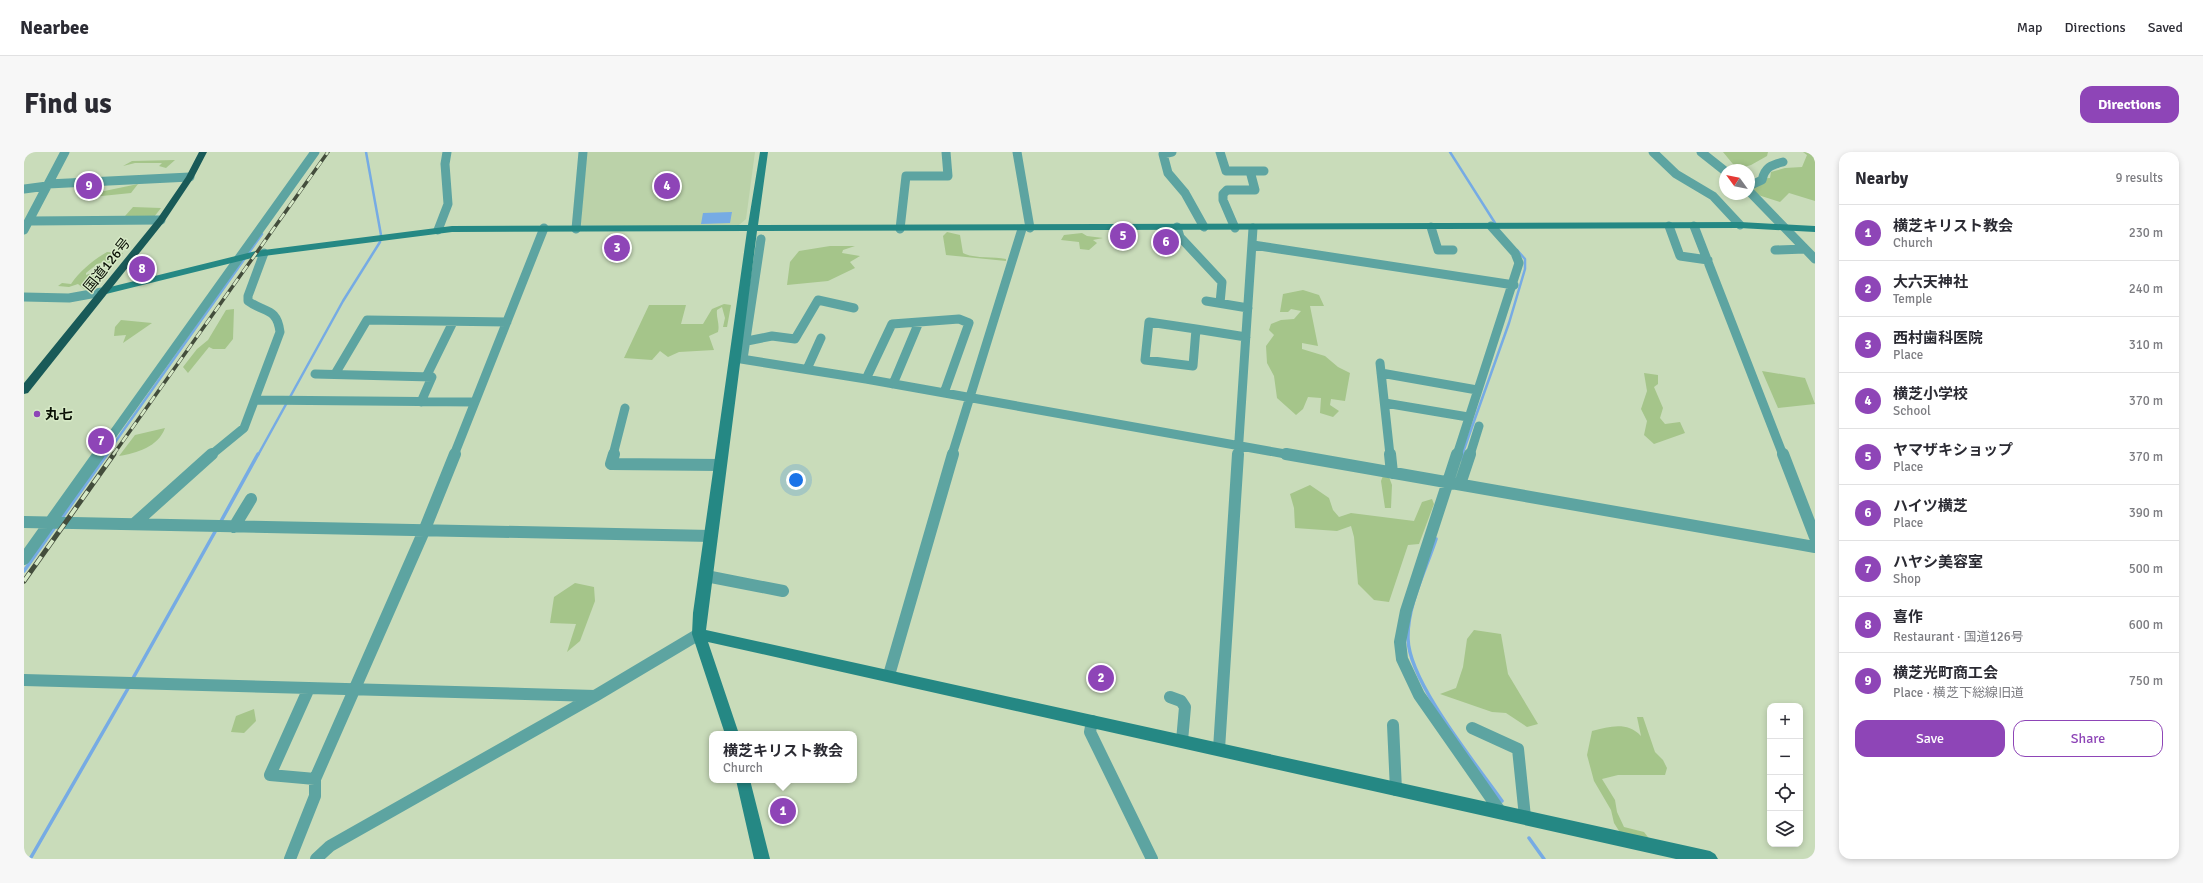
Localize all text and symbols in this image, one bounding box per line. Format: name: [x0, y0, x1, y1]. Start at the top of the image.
text: Nearbee: [20, 16, 89, 40]
text: Map: [2017, 19, 2043, 36]
text: Directions: [2065, 19, 2126, 36]
text: Saved: [2148, 19, 2183, 36]
button: Directions: [2080, 86, 2179, 123]
text: Find us: [24, 87, 112, 121]
north arrow: [1719, 164, 1755, 200]
text: Nearby: [1855, 168, 1908, 189]
text: 9 results: [2115, 170, 2163, 186]
pin: 9: [76, 171, 102, 201]
pin: 4: [654, 171, 680, 201]
text: 横芝キリスト教会: [1893, 217, 2013, 235]
pin: 5: [1110, 221, 1136, 251]
text: 1: [1864, 225, 1872, 241]
text: 230 m: [2129, 225, 2163, 241]
pin: 6: [1153, 227, 1179, 257]
pin: 3: [604, 233, 630, 263]
street label: 国道126号: [80, 235, 134, 295]
text: Church: [1893, 235, 1933, 251]
pin: 8: [129, 254, 155, 284]
text: 大六天神社: [1893, 273, 1968, 291]
text: 2: [1864, 281, 1872, 297]
text: 240 m: [2129, 281, 2163, 297]
text: Temple: [1893, 291, 1932, 307]
text: 西村歯科医院: [1893, 329, 1983, 347]
text: 3: [1864, 337, 1872, 353]
text: 310 m: [2129, 337, 2163, 353]
text: Place: [1893, 347, 1923, 363]
text: 横芝小学校: [1893, 385, 1968, 403]
text: 4: [1864, 393, 1872, 409]
text: 370 m: [2129, 393, 2163, 409]
text: School: [1893, 403, 1931, 419]
place label: 丸七: [45, 406, 73, 423]
marker: 丸七: [32, 409, 42, 419]
pin: 7: [88, 426, 114, 456]
text: ヤマザキショップ: [1893, 441, 2013, 459]
text: 5: [1864, 449, 1872, 465]
text: 370 m: [2129, 449, 2163, 465]
text: Place: [1893, 459, 1923, 475]
your location: [786, 470, 806, 490]
text: ハイツ横芝: [1893, 497, 1968, 515]
text: 6: [1864, 505, 1872, 521]
text: 390 m: [2129, 505, 2163, 521]
text: Place: [1893, 515, 1923, 531]
text: ハヤシ美容室: [1893, 553, 1983, 571]
text: 7: [1864, 561, 1872, 577]
text: 500 m: [2129, 561, 2163, 577]
text: Shop: [1893, 571, 1921, 587]
text: 喜作: [1893, 608, 1923, 626]
text: 8: [1864, 617, 1872, 633]
text: 600 m: [2129, 617, 2163, 633]
text: Restaurant · 国道126号: [1893, 629, 2024, 645]
pin: 2: [1088, 663, 1114, 693]
text: 横芝光町商工会: [1893, 664, 1998, 682]
text: 9: [1864, 673, 1872, 689]
text: 750 m: [2129, 673, 2163, 689]
text: Place · 横芝下総線旧道: [1893, 685, 2024, 701]
map controls: [1767, 703, 1803, 847]
button: +: [1767, 703, 1803, 739]
button: Save: [1855, 720, 2005, 757]
button: Share: [2013, 720, 2163, 757]
popup: [709, 731, 857, 783]
button: −: [1767, 739, 1803, 775]
text: 横芝キリスト教会: [723, 742, 843, 760]
text: Church: [723, 760, 763, 776]
button: locate: [1767, 775, 1803, 811]
pin: 1: [770, 796, 796, 826]
button: layers: [1767, 811, 1803, 847]

